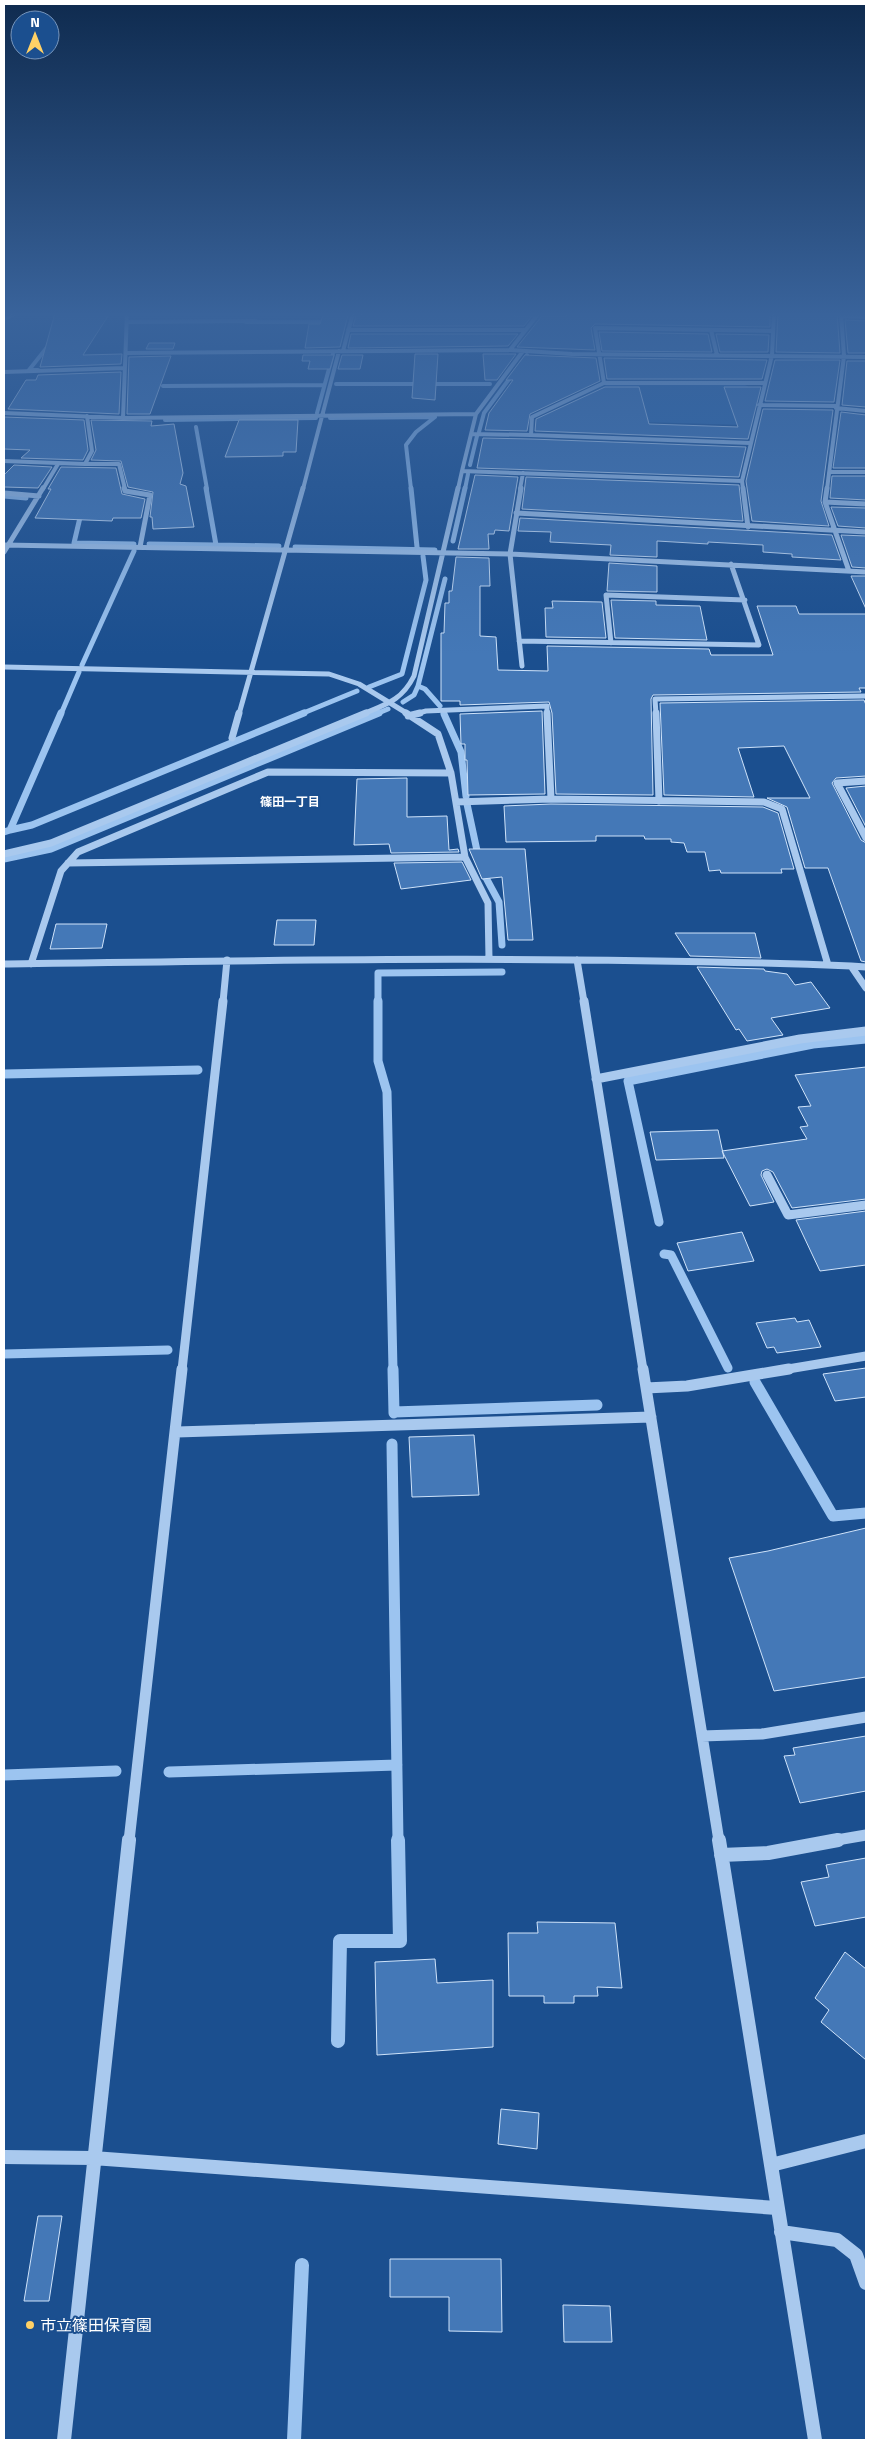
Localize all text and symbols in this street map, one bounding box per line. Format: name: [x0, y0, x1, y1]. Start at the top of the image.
north arrow: [10, 10, 60, 60]
text: N: [30, 11, 40, 32]
district label: 篠田一丁目: [260, 792, 320, 811]
place label: 市立篠田保育園: [40, 2313, 152, 2337]
marker: 市立篠田保育園: [24, 2319, 36, 2331]

